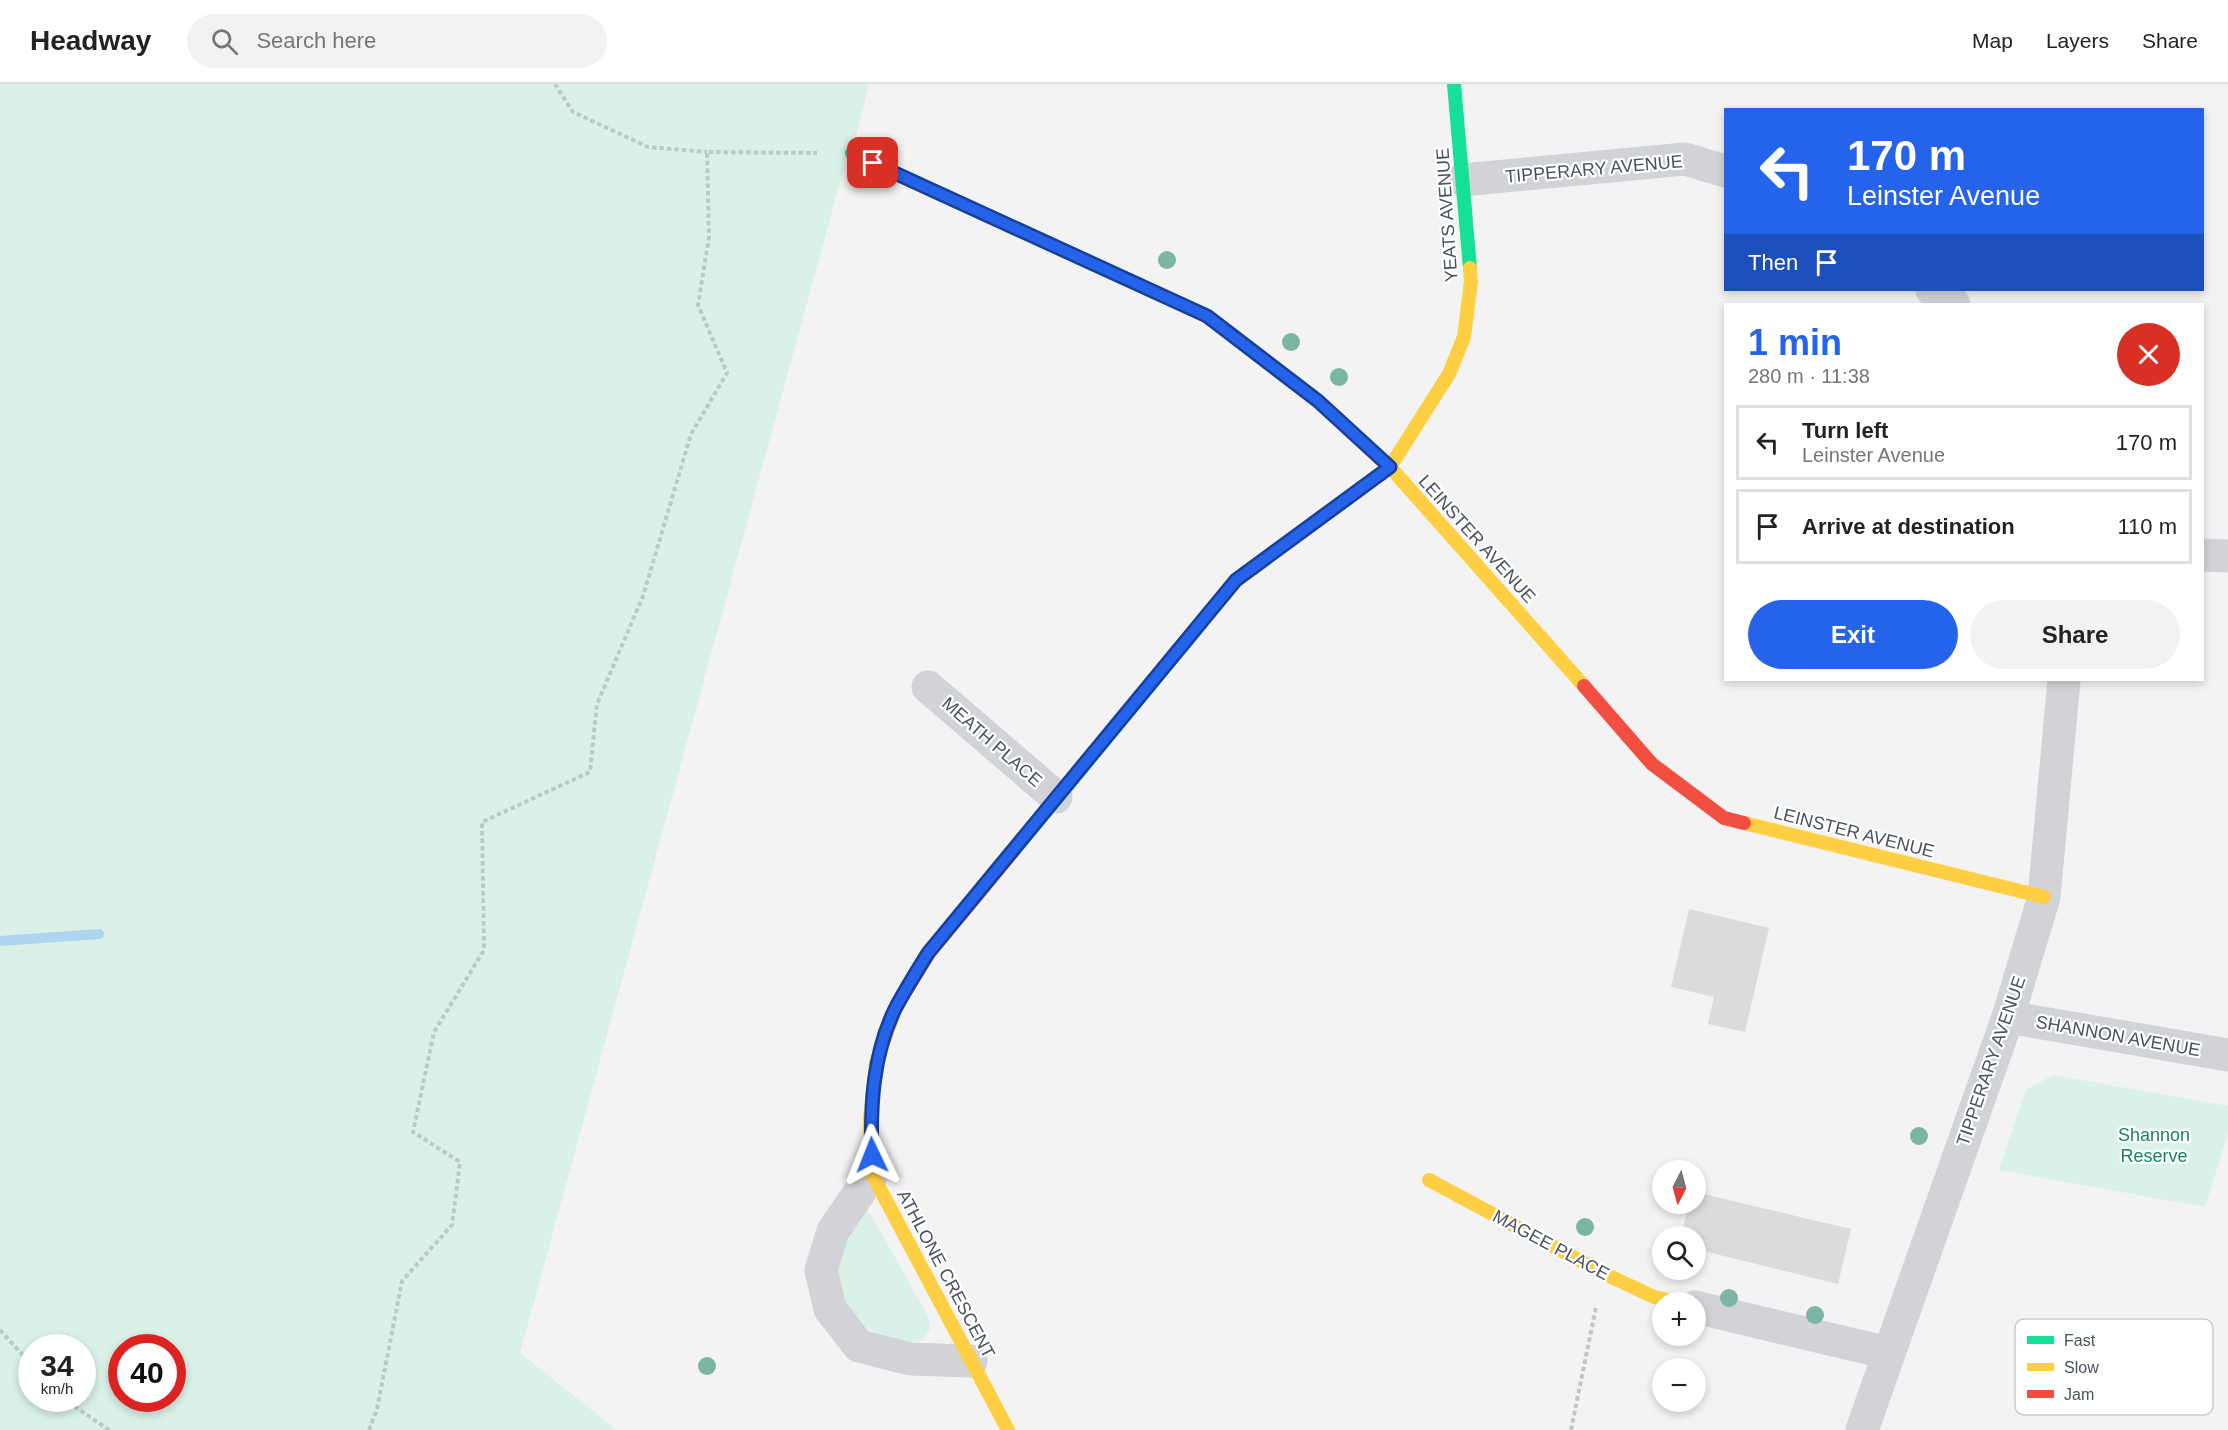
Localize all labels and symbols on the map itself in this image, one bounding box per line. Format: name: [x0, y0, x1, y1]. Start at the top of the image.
pin: [847, 137, 898, 188]
street label: YEATS AVENUE: [1432, 147, 1462, 283]
street label: TIPPERARY AVENUE: [1504, 151, 1684, 187]
street label: LEINSTER AVENUE: [1414, 471, 1540, 607]
street label: MEATH PLACE: [938, 693, 1046, 791]
street label: LEINSTER AVENUE: [1772, 802, 1936, 862]
street label: TIPPERARY AVENUE: [1953, 974, 2029, 1148]
street label: SHANNON AVENUE: [2034, 1012, 2202, 1060]
position arrow: [840, 1123, 904, 1187]
park label: Shannon Reserve: [2118, 1125, 2190, 1166]
north arrow: [1652, 1160, 1706, 1214]
street label: ATHLONE CRESCENT: [893, 1186, 999, 1362]
street label: MAGEE PLACE: [1489, 1206, 1613, 1284]
legend: [2015, 1319, 2213, 1415]
text: Fast: [2064, 1332, 2096, 1349]
speed limit sign: 40: [108, 1334, 186, 1412]
text: Slow: [2064, 1359, 2099, 1376]
text: Jam: [2064, 1386, 2094, 1403]

